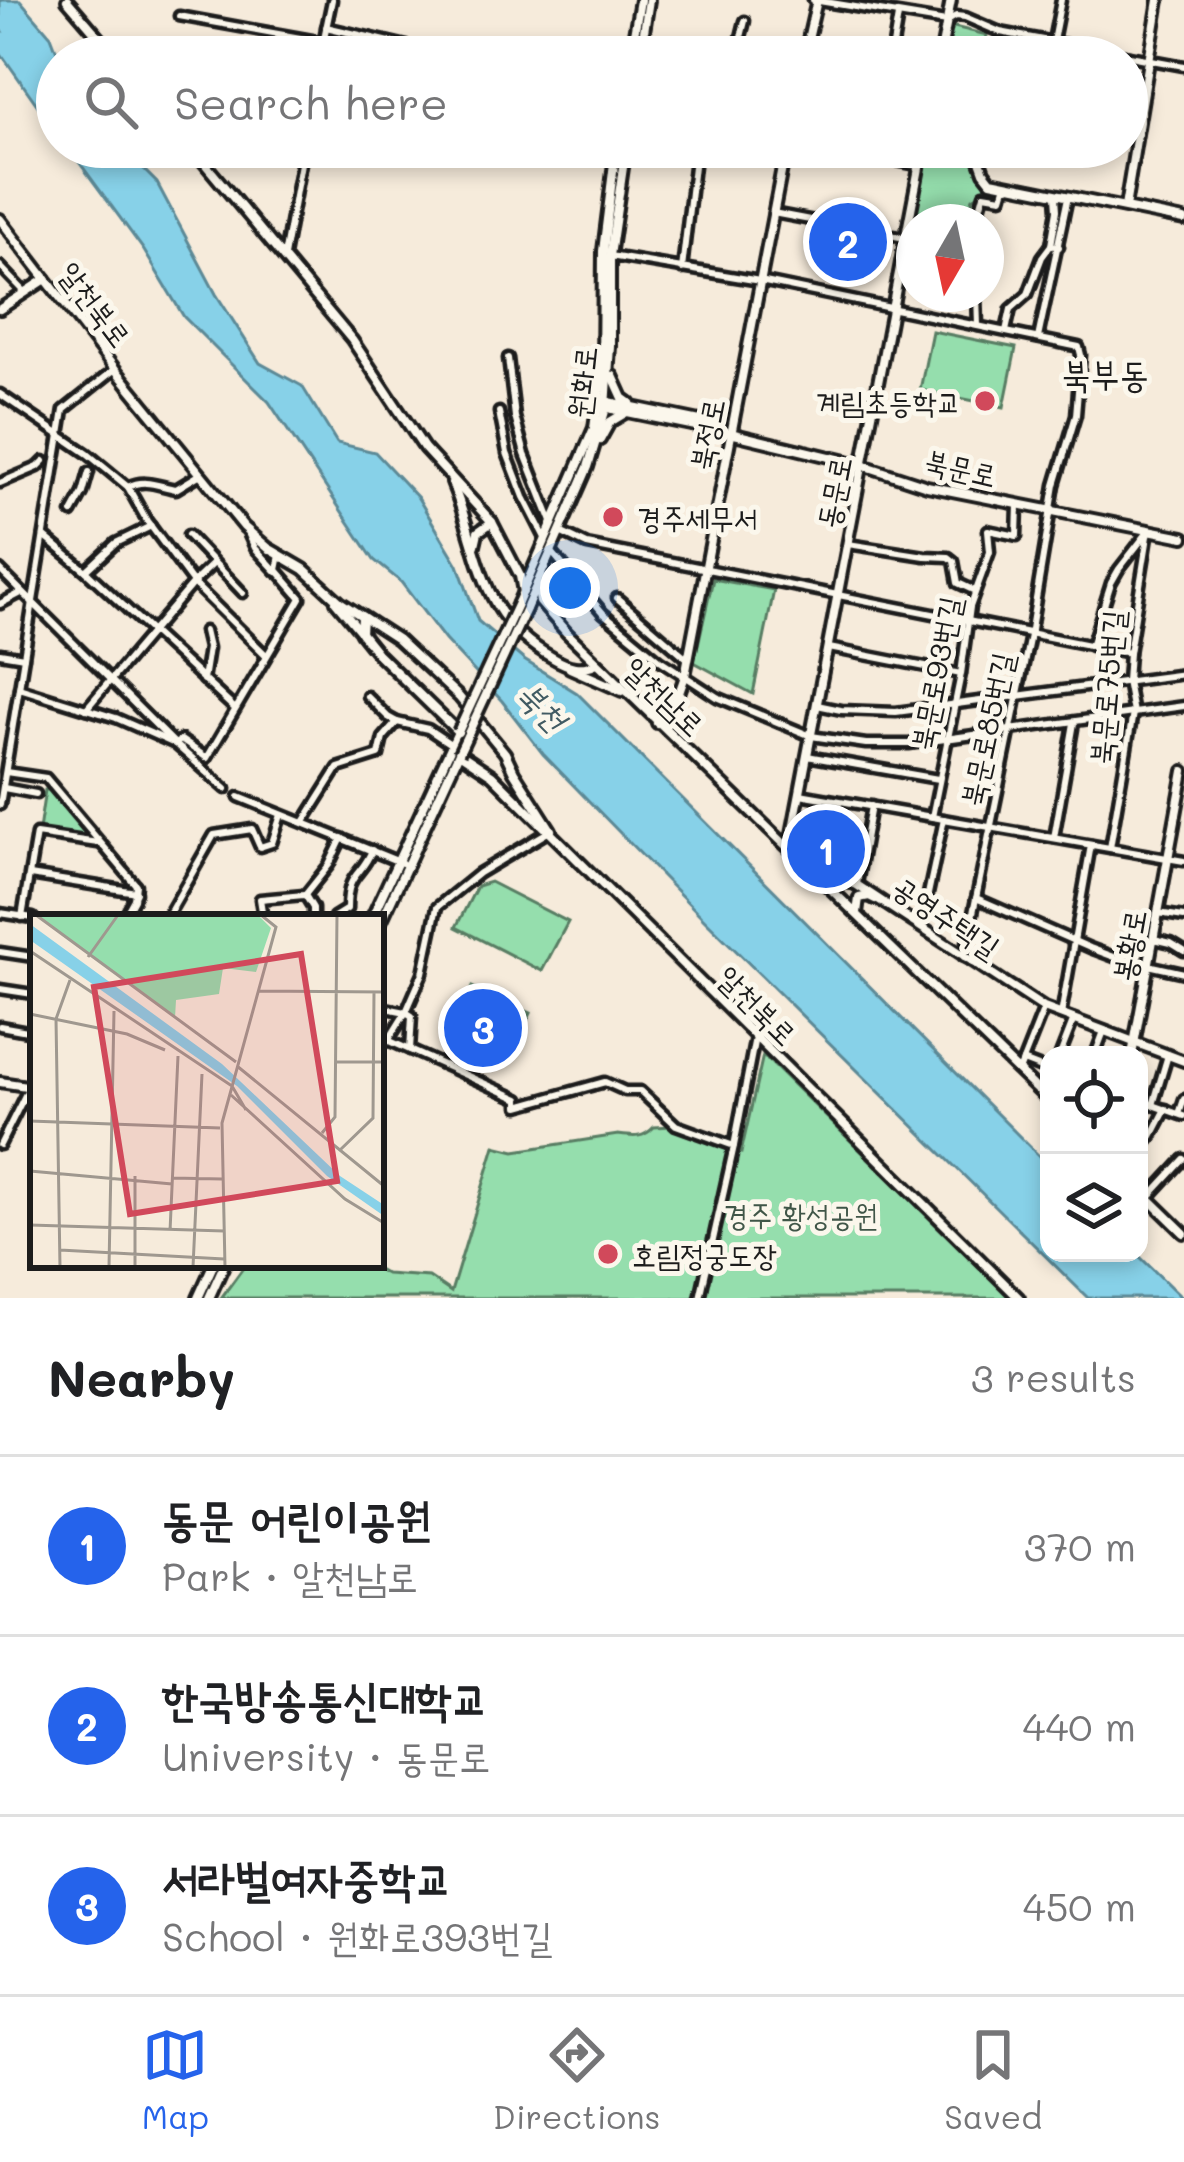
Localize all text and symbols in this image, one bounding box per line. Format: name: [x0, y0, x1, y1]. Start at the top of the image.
search box: [36, 36, 1148, 168]
icon: search: [78, 69, 144, 135]
text: Search here: [174, 73, 448, 131]
pin: 2: [809, 197, 887, 287]
north arrow: [896, 204, 1004, 312]
street label: 알천북로: [51, 253, 141, 355]
street label: 원화로: [557, 344, 605, 420]
district label: 북부동: [1062, 349, 1148, 396]
place label: 계림초등학교: [816, 381, 961, 421]
marker: 계림초등학교: [972, 388, 998, 414]
street label: 북정로: [679, 395, 733, 473]
street label: 북문로: [921, 439, 1001, 495]
street label: 동문로: [806, 453, 860, 531]
place label: 경주세무서: [637, 497, 758, 537]
marker: 경주세무서: [600, 504, 626, 530]
your location: [540, 558, 600, 618]
street label: 북문로93번길: [900, 593, 970, 753]
street label: 북문로75번길: [1079, 608, 1133, 766]
street label: 알천남로: [616, 648, 714, 744]
street label: 북문로85번길: [950, 648, 1022, 810]
water label: 북천: [509, 671, 579, 741]
pin: 1: [787, 804, 865, 894]
street label: 공영주택길: [886, 866, 1008, 966]
street label: 봉황로: [1102, 906, 1154, 984]
inset map: [30, 914, 384, 1268]
street label: 알천북로: [710, 957, 806, 1053]
pin: 3: [444, 983, 522, 1073]
map controls: [1040, 1046, 1148, 1262]
button: locate: [1040, 1046, 1148, 1154]
button: layers: [1040, 1154, 1148, 1262]
park label: 경주 황성공원: [724, 1194, 878, 1234]
place label: 호림정궁도장: [632, 1234, 777, 1274]
marker: 호림정궁도장: [595, 1241, 621, 1267]
text: Nearby: [48, 1343, 235, 1410]
text: 3 results: [971, 1351, 1136, 1402]
text: 동문 어린이공원: [162, 1488, 432, 1546]
text: 1: [78, 1520, 96, 1571]
text: 370 m: [1024, 1520, 1136, 1571]
text: Park · 알천남로: [162, 1550, 418, 1601]
text: 한국방송통신대학교: [162, 1668, 488, 1726]
text: 2: [76, 1700, 98, 1751]
text: 440 m: [1023, 1700, 1136, 1751]
text: University · 동문로: [162, 1730, 490, 1781]
text: 서라벌여자중학교: [162, 1848, 452, 1906]
text: 3: [75, 1880, 99, 1931]
text: 450 m: [1023, 1880, 1136, 1931]
text: School · 원화로393번길: [162, 1910, 553, 1961]
tab: Map: [142, 2022, 209, 2137]
tab: Directions: [493, 2022, 660, 2137]
tab: Saved: [944, 2022, 1042, 2137]

